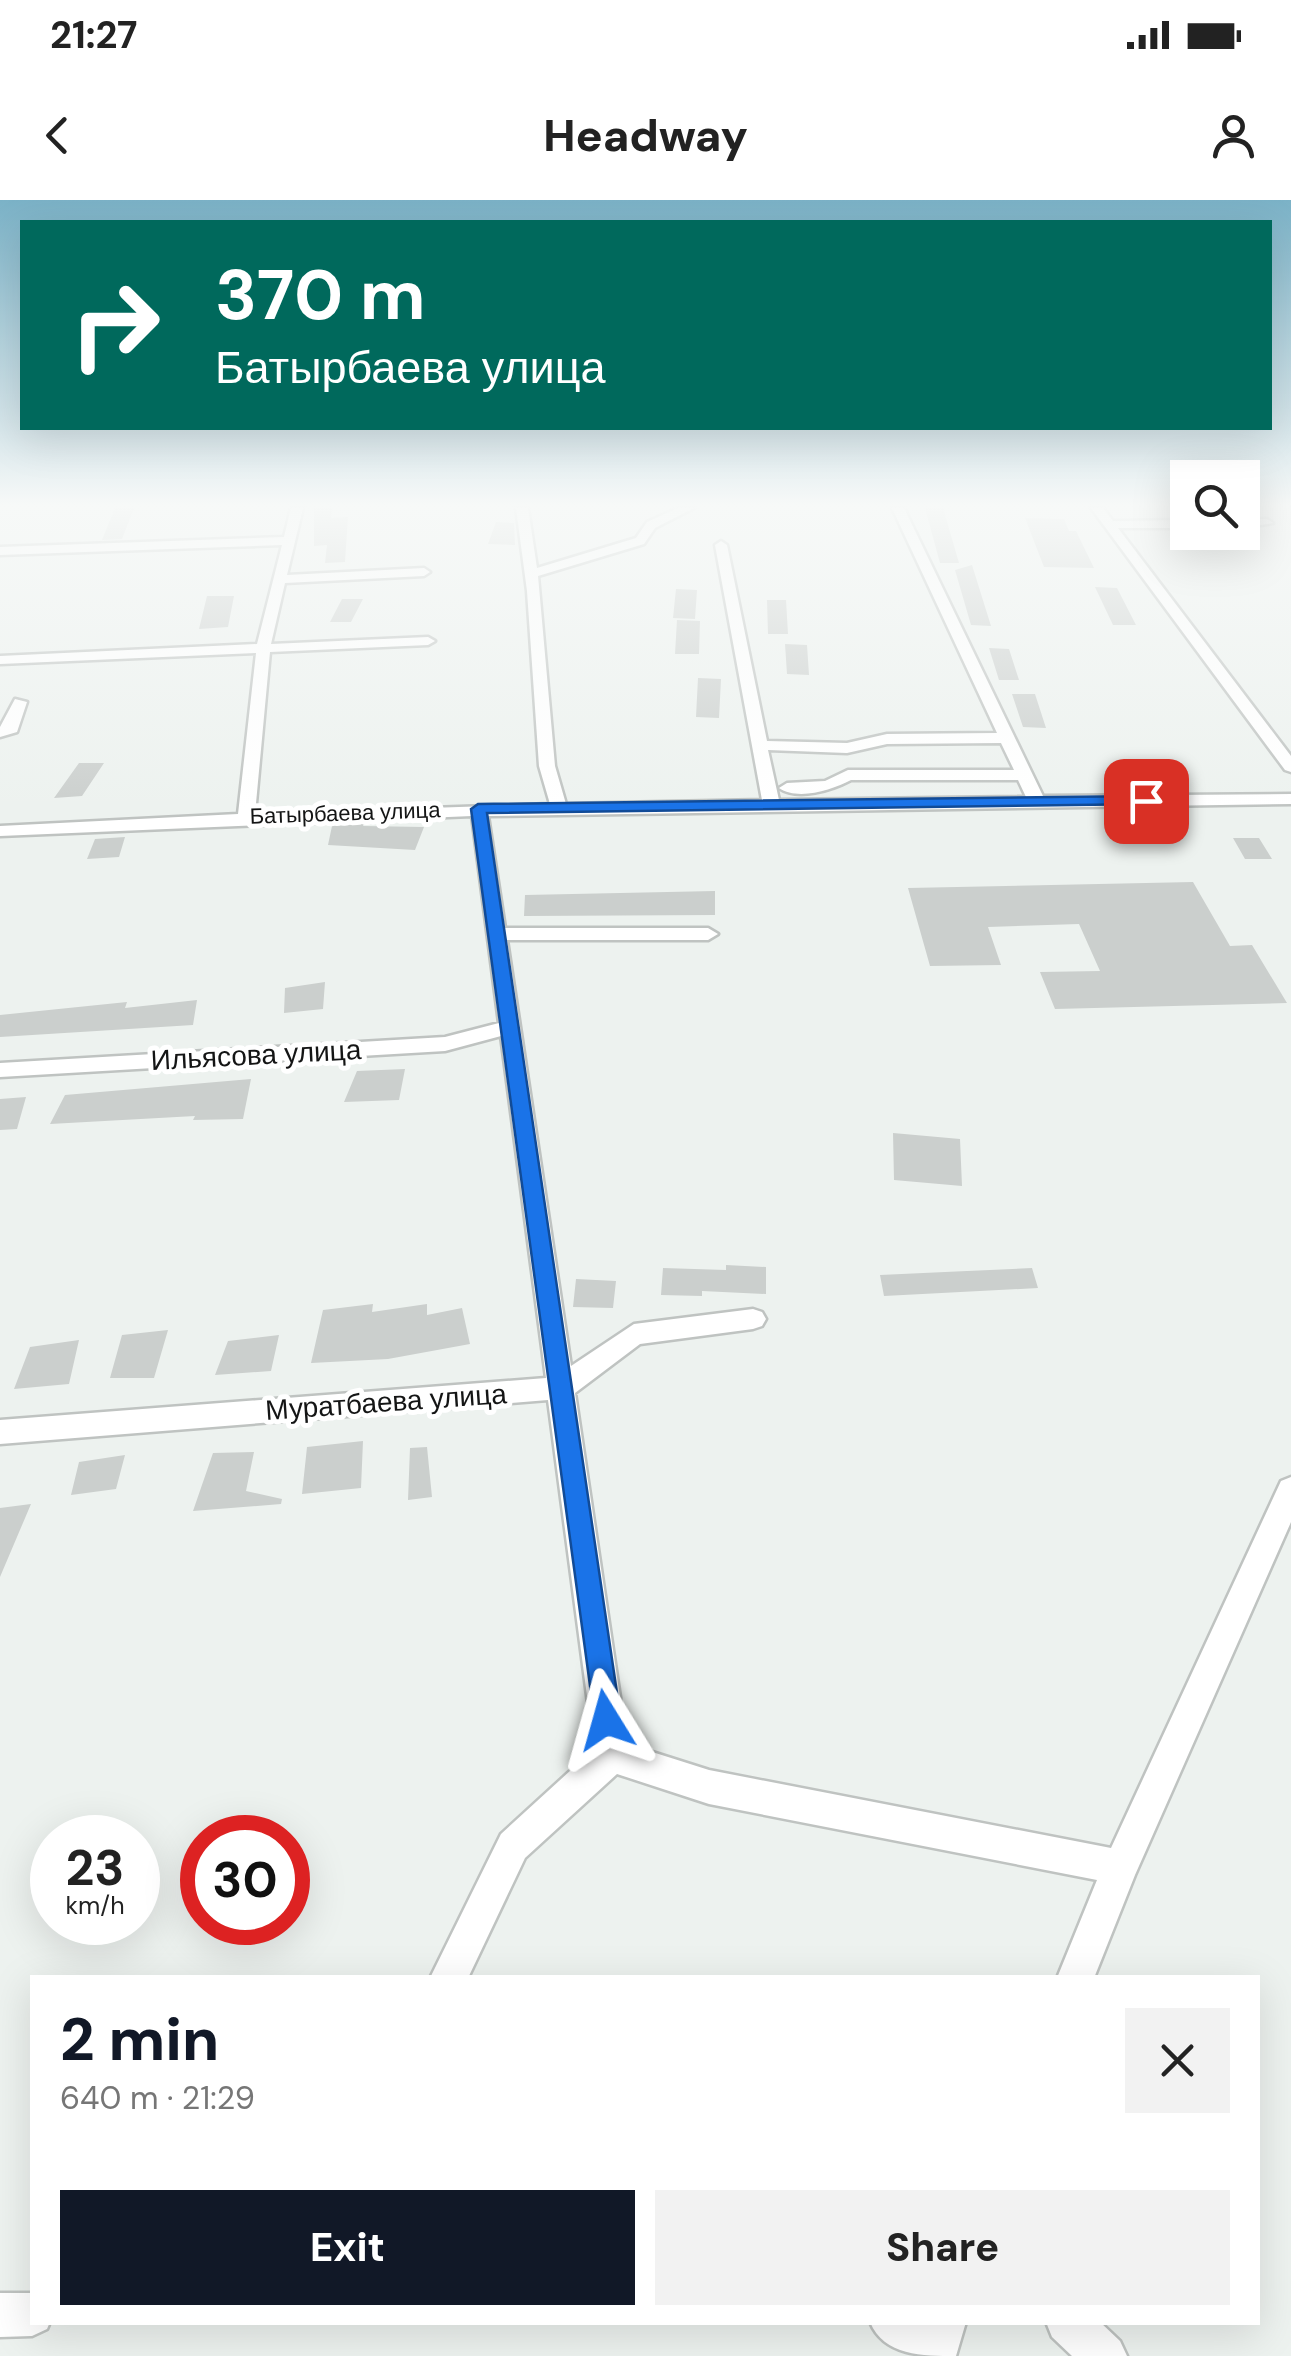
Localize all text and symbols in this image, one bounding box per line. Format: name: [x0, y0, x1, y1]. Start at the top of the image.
text: 21:27: [50, 10, 137, 60]
text: Headway: [543, 106, 748, 165]
icon: back: [30, 108, 85, 163]
icon: person: [1206, 108, 1261, 163]
text: 370 m: [215, 250, 426, 341]
icon: right: [50, 260, 180, 390]
text: Батырбаева улица: [215, 338, 605, 397]
map controls: [1170, 460, 1260, 550]
button: search: [1170, 460, 1260, 550]
pin: [1104, 759, 1189, 844]
icon: arrive: [1119, 774, 1174, 829]
street label: Батырбаева улица: [249, 795, 442, 831]
street label: Ильясова улица: [150, 1031, 363, 1079]
street label: Муратбаева улица: [264, 1375, 508, 1429]
position arrow: [554, 1668, 658, 1772]
speed limit sign: 30: [180, 1815, 310, 1945]
text: 23: [66, 1835, 125, 1901]
text: km/h: [65, 1889, 125, 1922]
text: 2 min: [60, 2000, 219, 2079]
button: close: [1125, 2008, 1230, 2113]
text: 640 m · 21:29: [60, 2077, 255, 2119]
button: Exit: [60, 2190, 635, 2305]
button: Share: [655, 2190, 1230, 2305]

